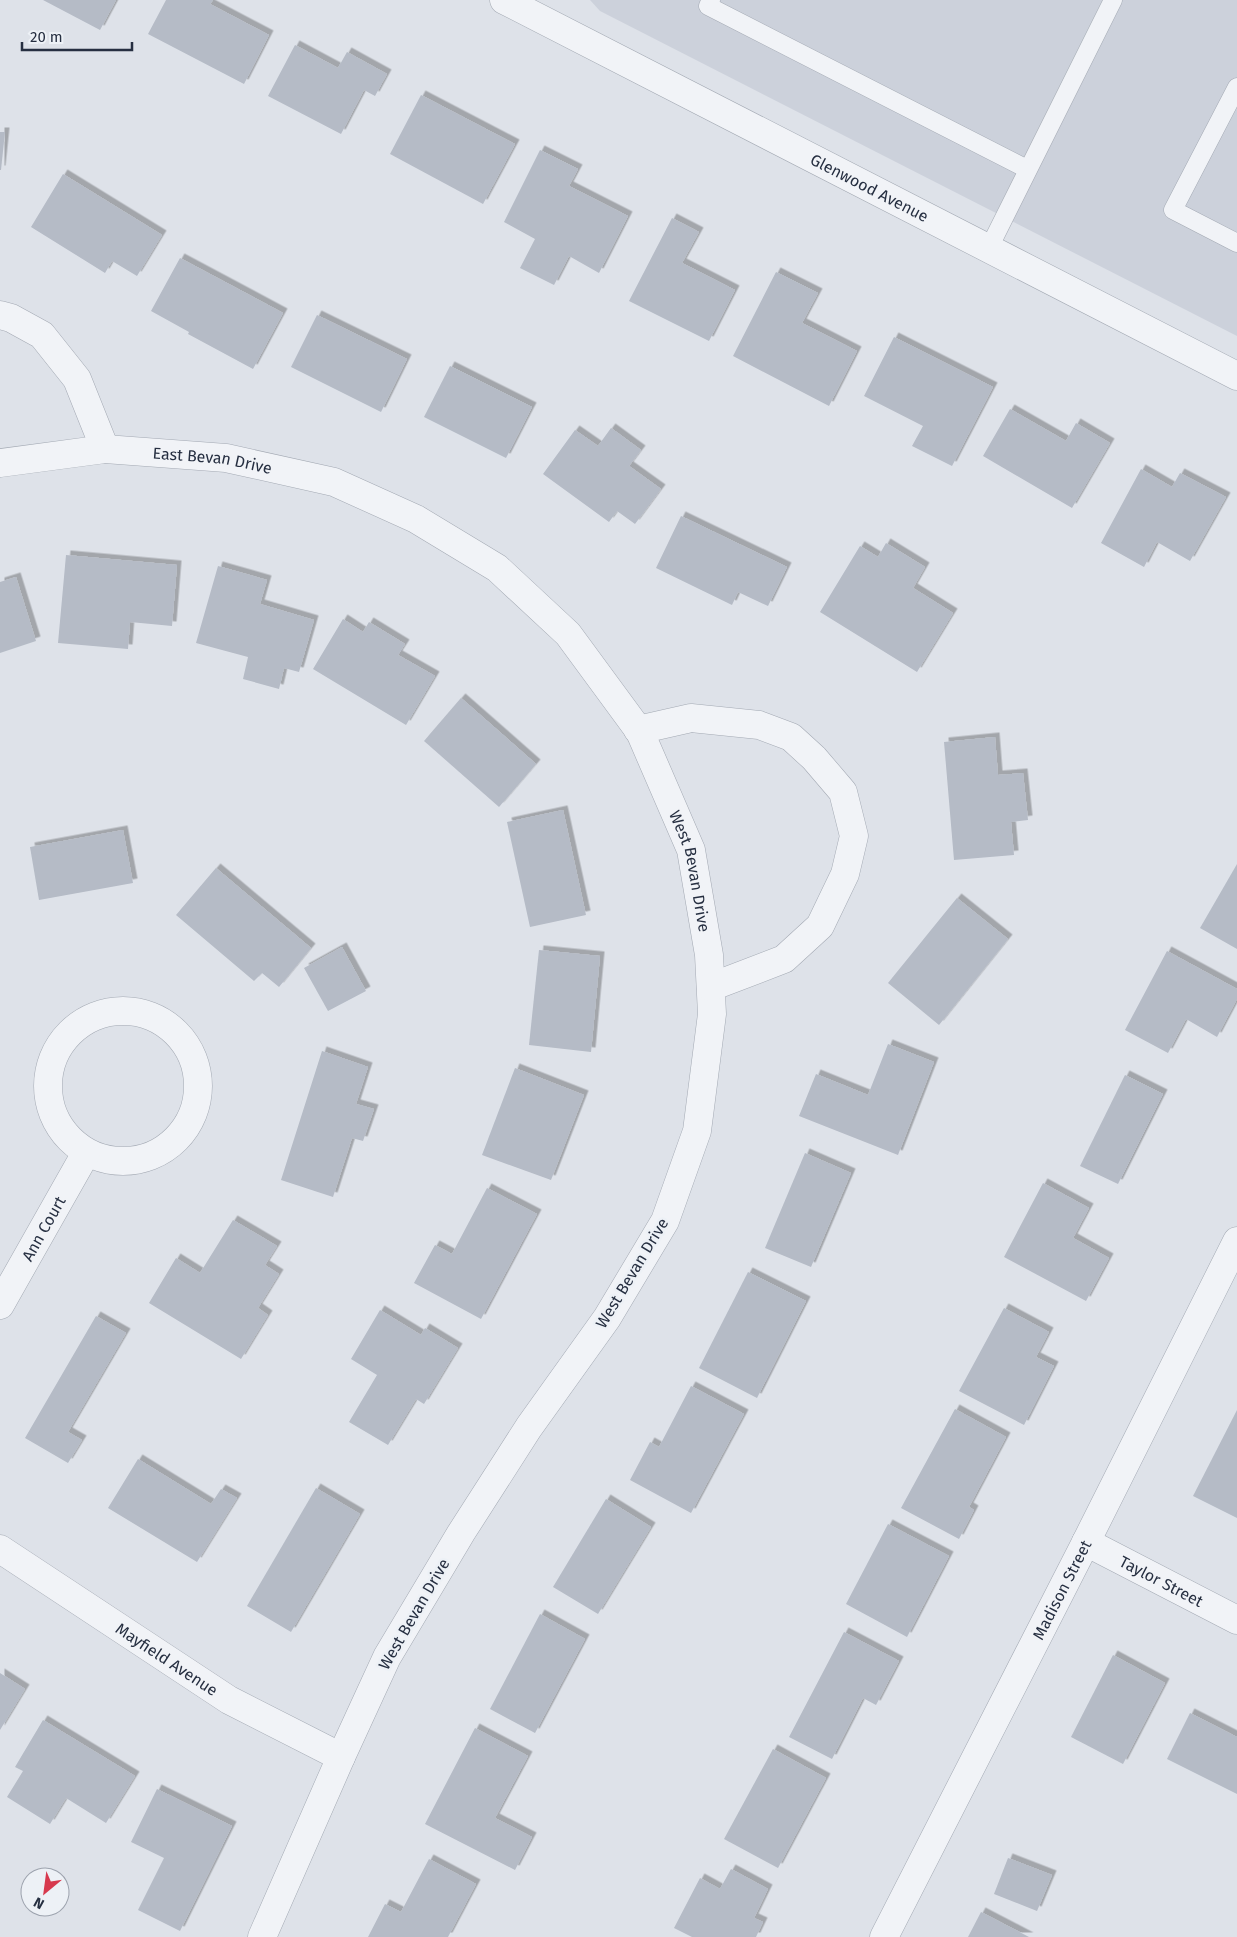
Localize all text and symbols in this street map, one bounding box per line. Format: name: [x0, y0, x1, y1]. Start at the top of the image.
scale bar: [22, 20, 132, 52]
text: 20 m: [30, 28, 63, 46]
street label: Glenwood Avenue: [808, 149, 932, 226]
street label: East Bevan Drive: [152, 443, 274, 477]
street label: West Bevan Drive: [666, 807, 714, 933]
street label: Ann Court: [17, 1192, 69, 1264]
street label: West Bevan Drive: [592, 1214, 672, 1332]
street label: Madison Street: [1028, 1537, 1095, 1643]
street label: Taylor Street: [1116, 1552, 1207, 1611]
street label: West Bevan Drive: [374, 1555, 454, 1673]
street label: Mayfield Avenue: [112, 1619, 222, 1700]
north arrow: [20, 1867, 70, 1917]
text: N: [31, 1893, 47, 1913]

